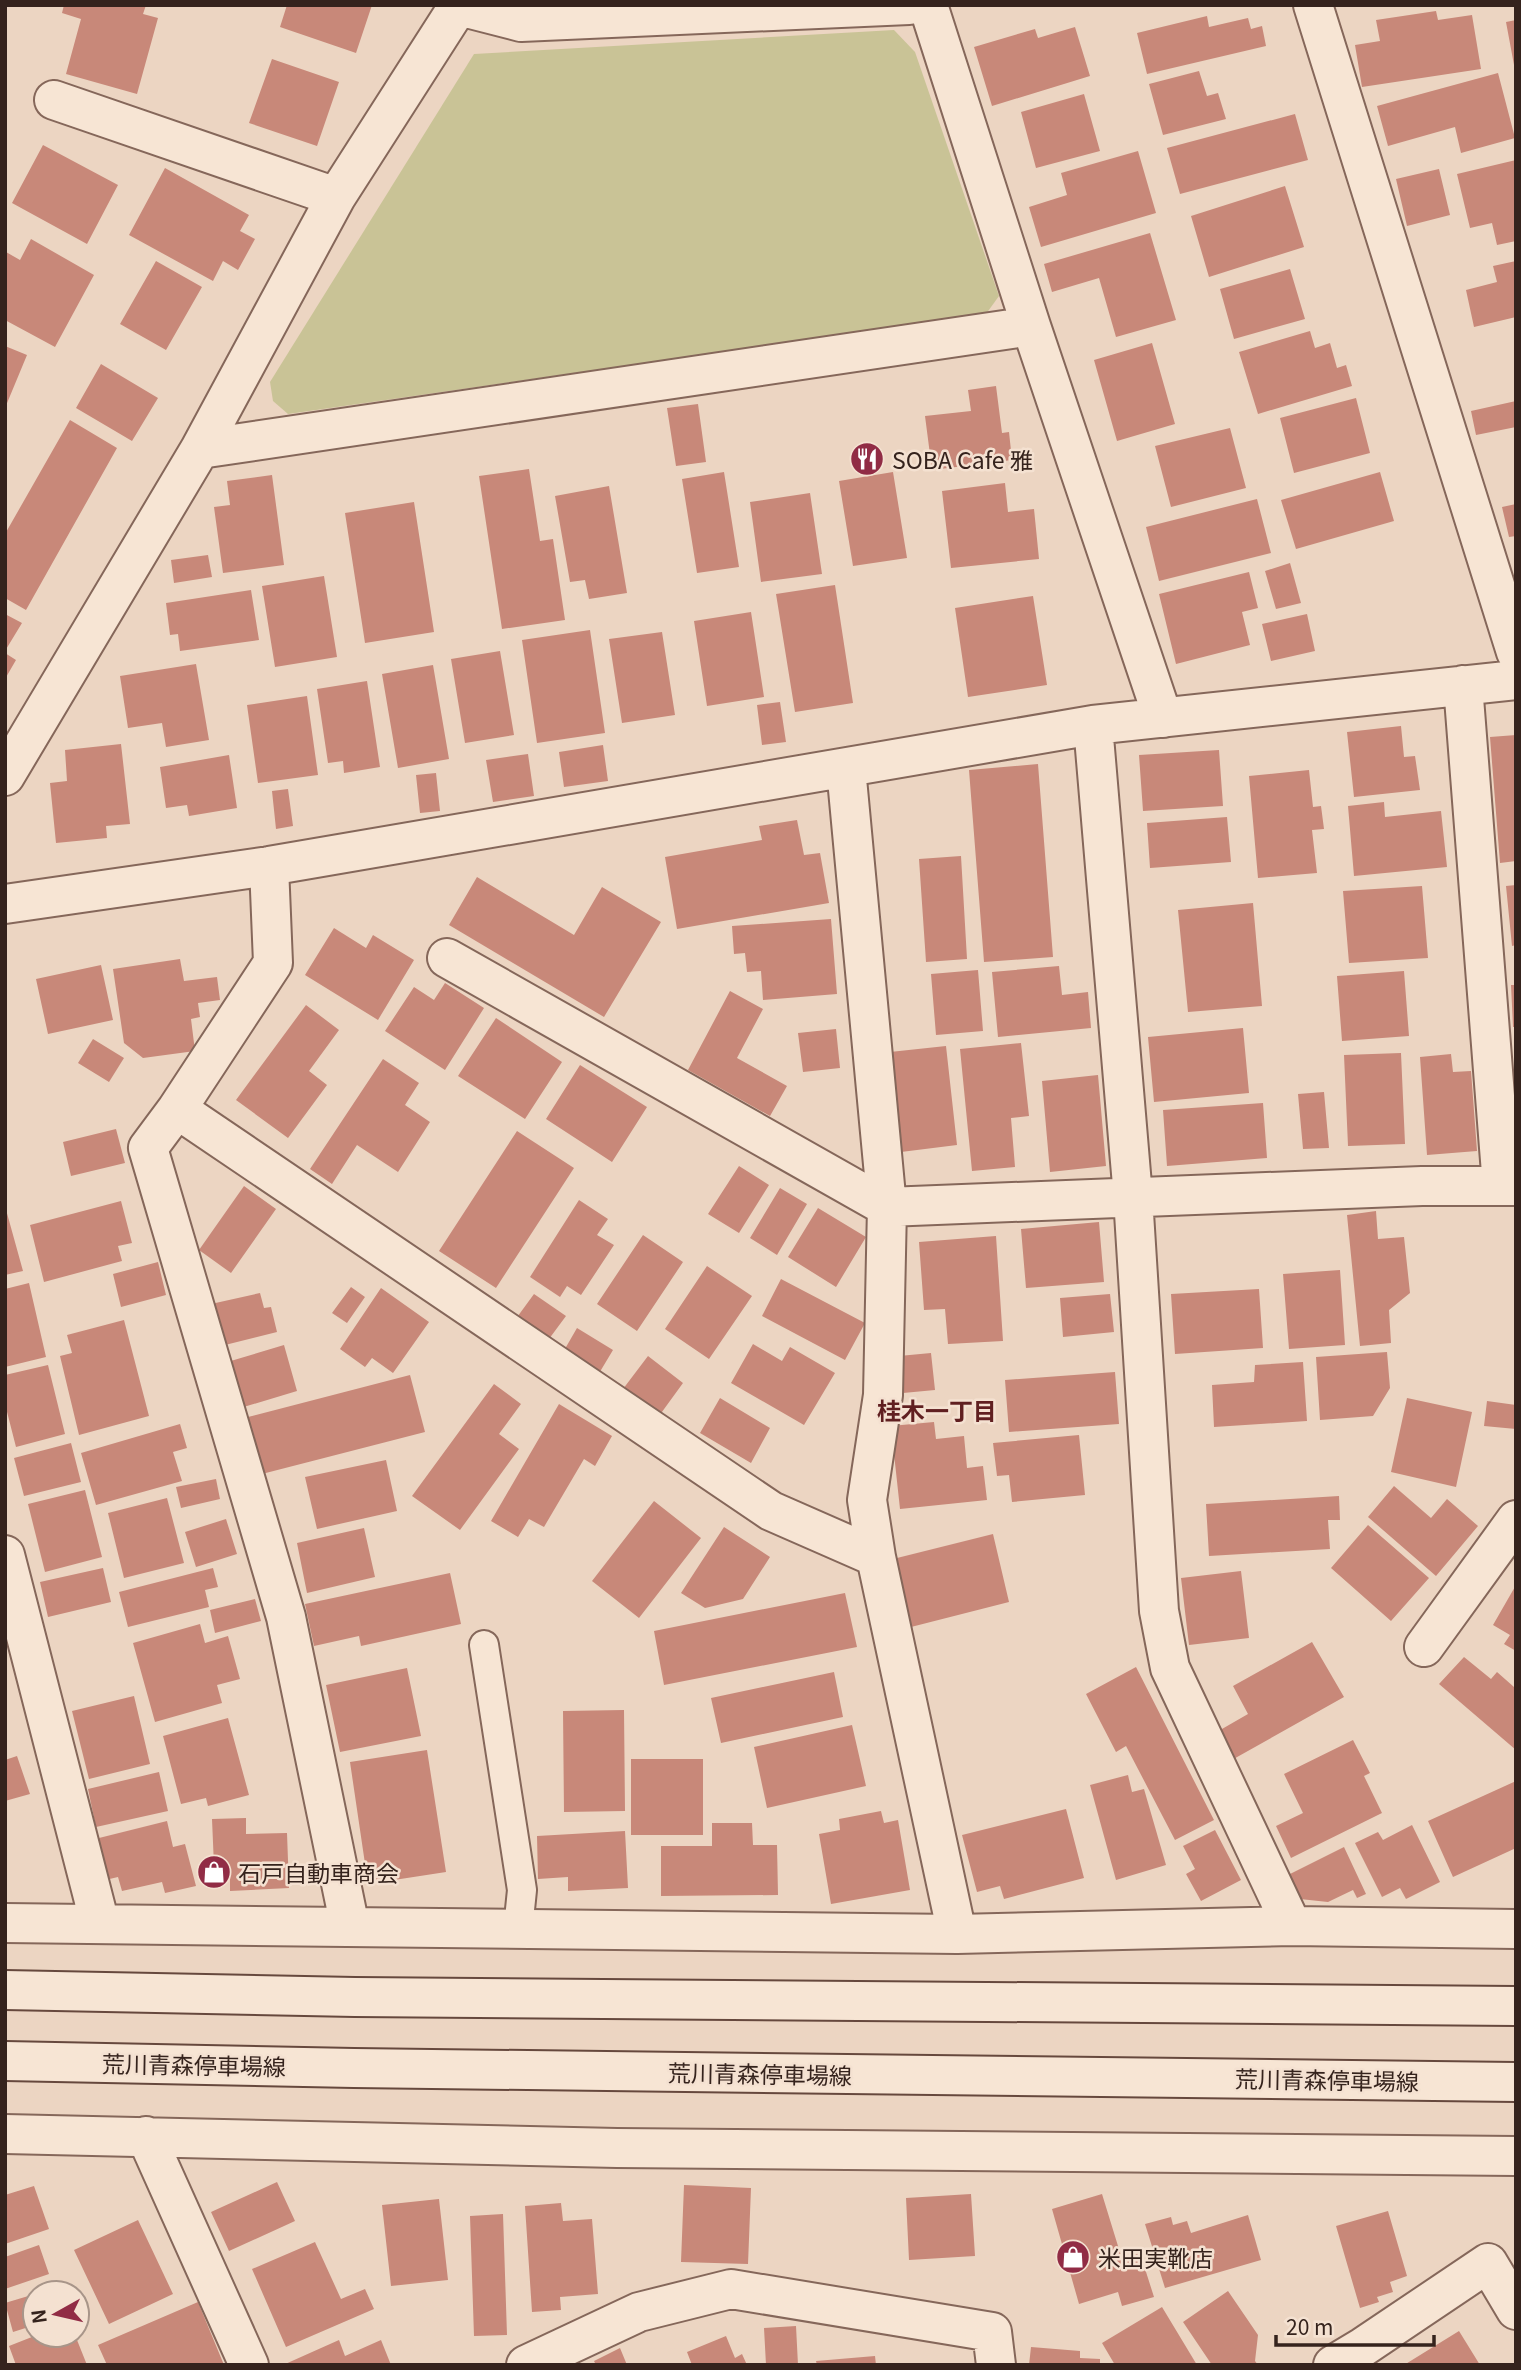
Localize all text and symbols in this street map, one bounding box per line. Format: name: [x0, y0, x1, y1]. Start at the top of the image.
restaurant icon: SOBA Cafe 雅: [848, 440, 886, 478]
place label: SOBA Cafe 雅: [892, 442, 1033, 476]
district label: 桂木一丁目: [877, 1392, 997, 1427]
shop icon: 石戸自動車商会: [195, 1853, 233, 1891]
place label: 石戸自動車商会: [238, 1855, 399, 1889]
street label: 荒川青森停車場線: [102, 2045, 286, 2083]
street label: 荒川青森停車場線: [668, 2054, 852, 2092]
street label: 荒川青森停車場線: [1235, 2060, 1419, 2098]
shop icon: 米田実靴店: [1054, 2238, 1092, 2276]
place label: 米田実靴店: [1098, 2240, 1213, 2274]
north arrow: [21, 2279, 91, 2349]
scale bar: [1276, 2304, 1434, 2348]
text: N: [23, 2308, 52, 2326]
text: 20 m: [1286, 2311, 1333, 2341]

